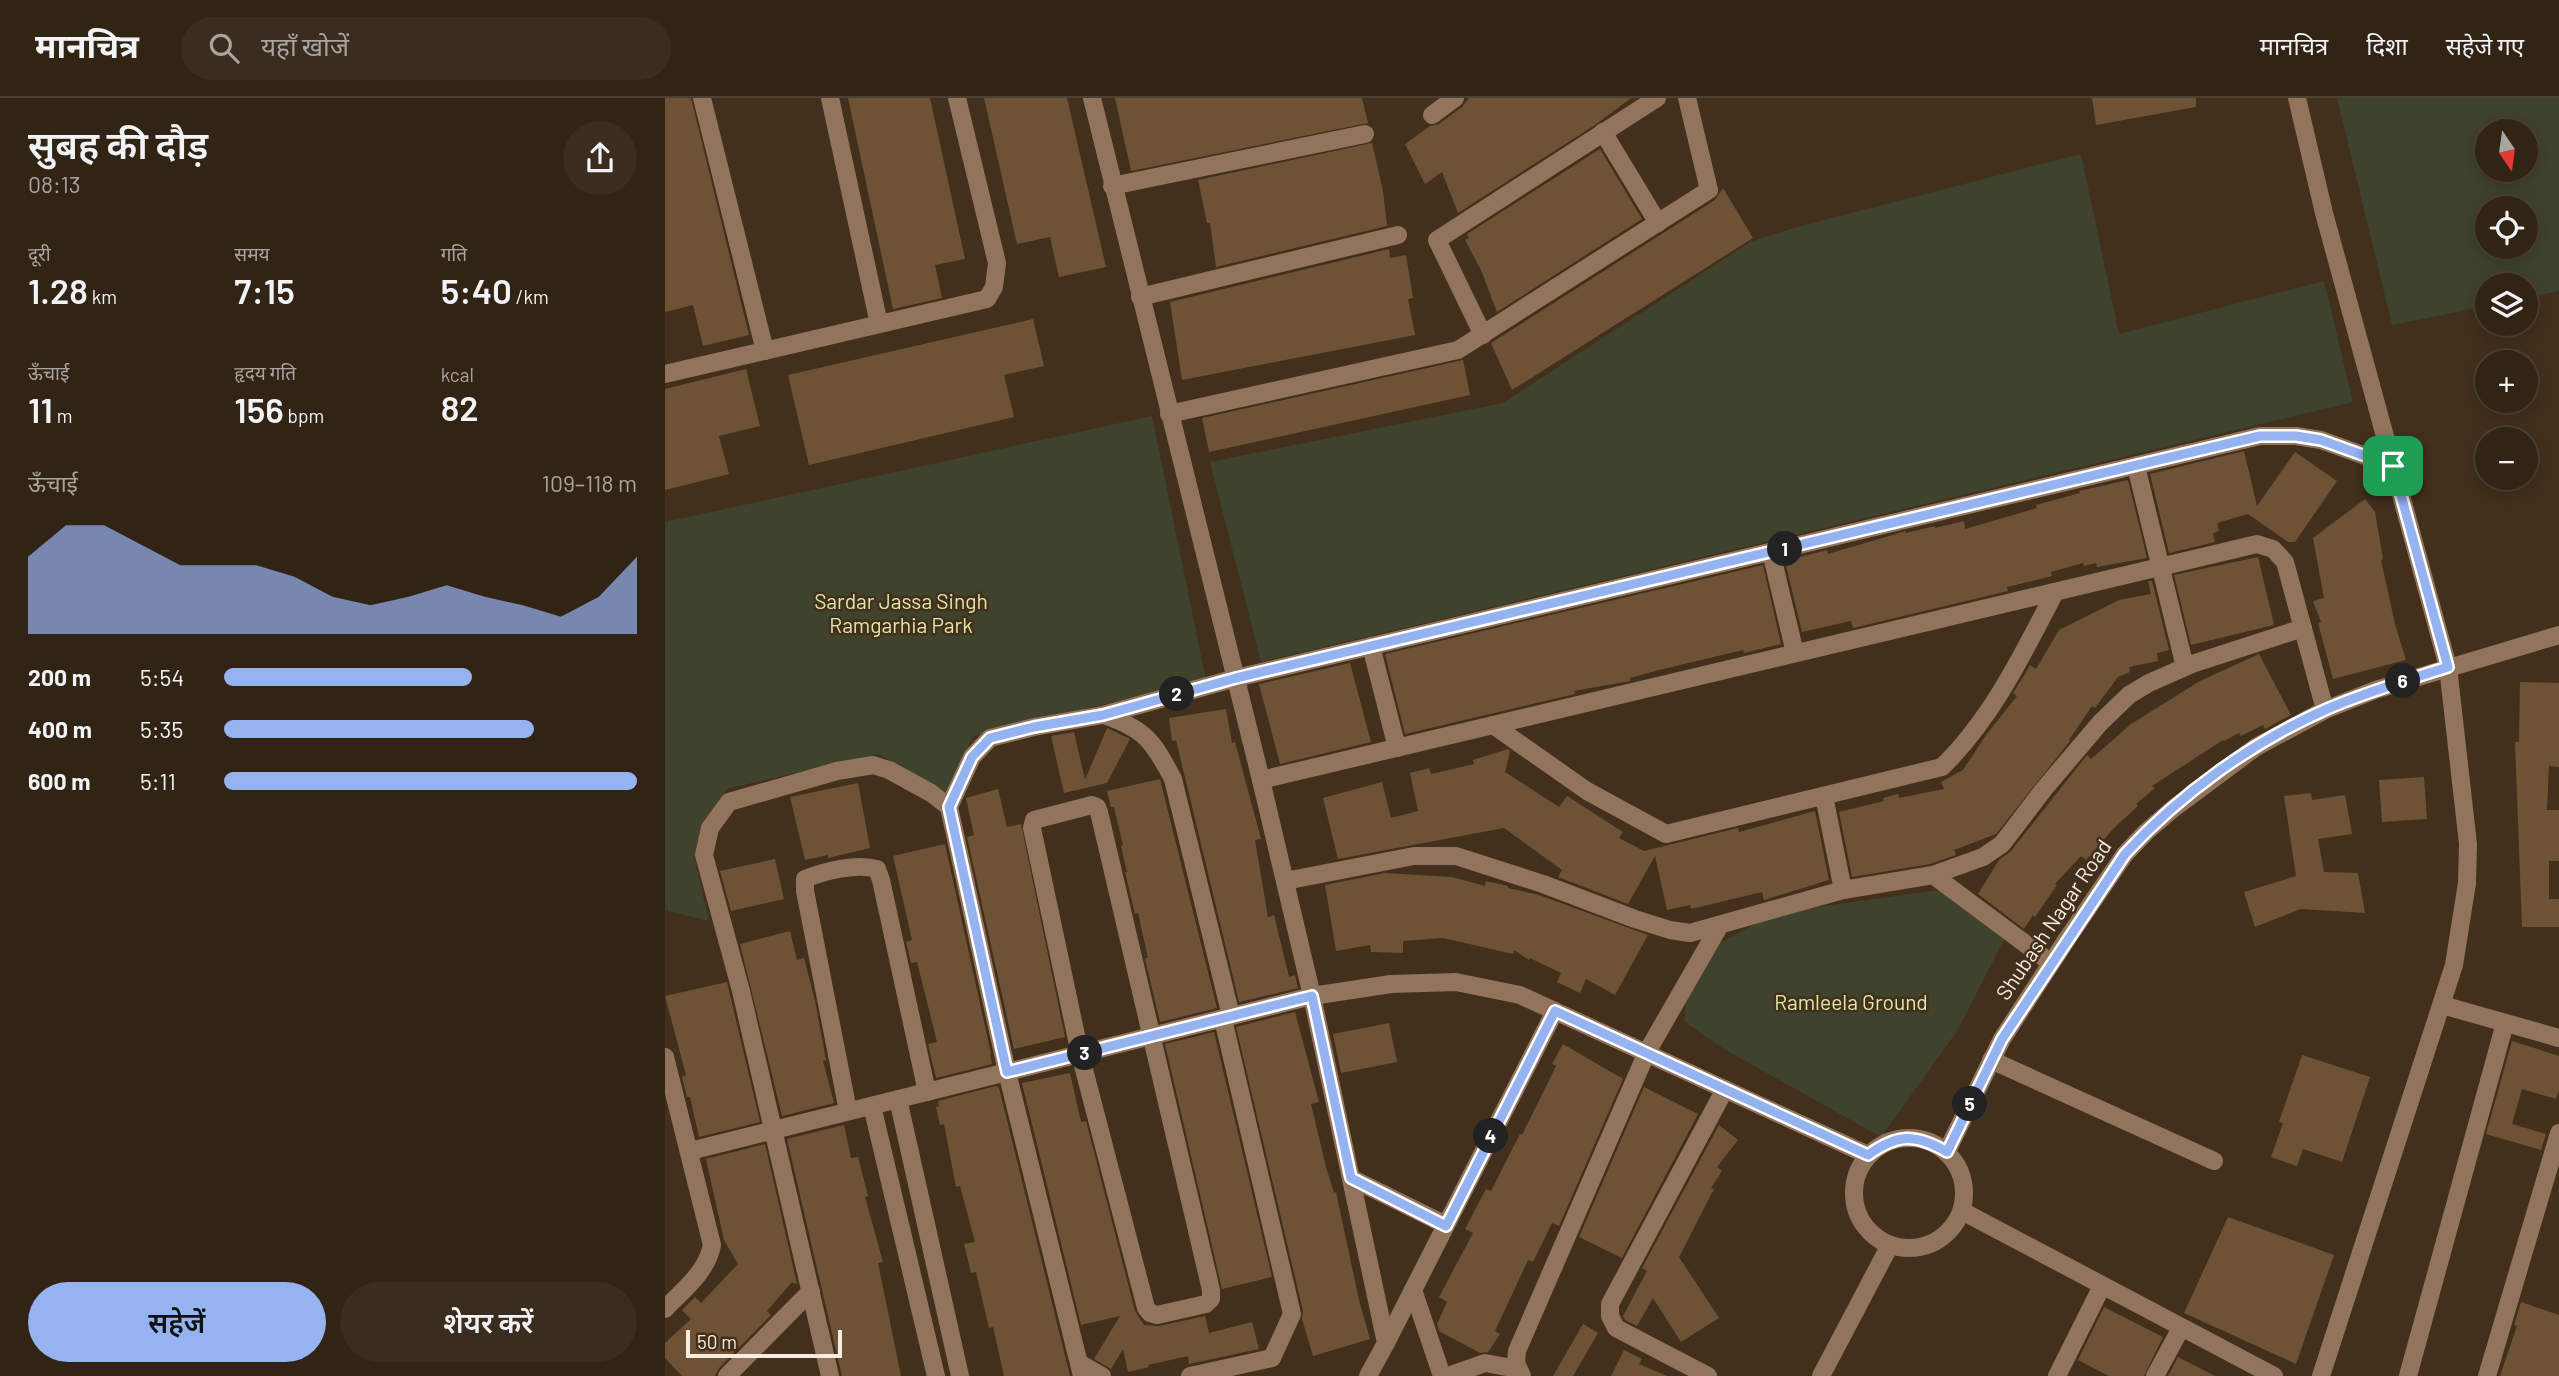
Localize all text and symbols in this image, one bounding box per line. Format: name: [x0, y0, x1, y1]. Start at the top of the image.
search box: [181, 17, 671, 80]
text: मानचित्र: [35, 25, 139, 65]
icon: search: [205, 29, 243, 67]
text: यहाँ खोजें: [261, 30, 349, 61]
text: मानचित्र: [2260, 31, 2328, 60]
text: दिशा: [2366, 31, 2408, 60]
text: सहेजे गए: [2446, 31, 2524, 60]
north arrow: [2475, 119, 2537, 182]
map controls: [2475, 119, 2538, 490]
text: सुबह की दौड़: [28, 121, 208, 167]
button: share: [563, 121, 637, 195]
text: 08:13: [28, 170, 81, 198]
button: locate: [2475, 196, 2538, 259]
text: दूरी: [28, 242, 51, 265]
text: समय: [234, 242, 270, 265]
text: गति: [441, 242, 467, 265]
text: 1.28: [28, 269, 88, 311]
text: 7:15: [234, 269, 295, 311]
text: 5:40: [441, 269, 512, 311]
button: layers: [2475, 273, 2538, 336]
text: km: [88, 285, 117, 308]
text: /km: [512, 285, 549, 308]
button: +: [2475, 350, 2538, 413]
text: ऊँचाई: [28, 361, 69, 384]
text: हृदय गति: [234, 361, 296, 384]
text: kcal: [441, 363, 474, 386]
text: 82: [441, 386, 479, 428]
text: 11: [28, 388, 53, 430]
text: 156: [234, 388, 284, 430]
text: m: [53, 404, 72, 427]
text: bpm: [284, 404, 324, 427]
button: −: [2475, 427, 2538, 490]
pin: [2363, 436, 2423, 496]
icon: arrive: [2374, 447, 2412, 485]
text: ऊँचाई: [28, 469, 78, 497]
text: 109–118 m: [542, 469, 637, 497]
pin: 1: [1767, 532, 1803, 566]
text: 1: [1781, 537, 1788, 560]
park label: Sardar Jassa Singh Ramgarhia Park: [814, 588, 988, 637]
text: 200 m: [28, 663, 91, 691]
text: 5:54: [140, 663, 184, 691]
pin: 6: [2385, 664, 2421, 698]
text: 6: [2397, 669, 2408, 692]
pin: 2: [1159, 676, 1195, 712]
text: 2: [1171, 682, 1182, 705]
text: 400 m: [28, 715, 92, 743]
text: 5:35: [140, 715, 183, 743]
text: 600 m: [28, 767, 90, 795]
text: 5:11: [140, 767, 176, 795]
street label: Shubash Nagar Road: [1990, 834, 2116, 1004]
park label: Ramleela Ground: [1774, 989, 1928, 1014]
pin: 3: [1067, 1035, 1103, 1070]
text: 3: [1079, 1041, 1090, 1064]
pin: 5: [1953, 1086, 1987, 1122]
text: 5: [1964, 1092, 1975, 1115]
pin: 4: [1473, 1118, 1509, 1154]
text: 4: [1485, 1124, 1496, 1147]
button: सहेजें: [28, 1282, 326, 1362]
button: शेयर करें: [340, 1282, 637, 1362]
scale bar: [686, 1327, 842, 1359]
text: 50 m: [697, 1330, 737, 1353]

